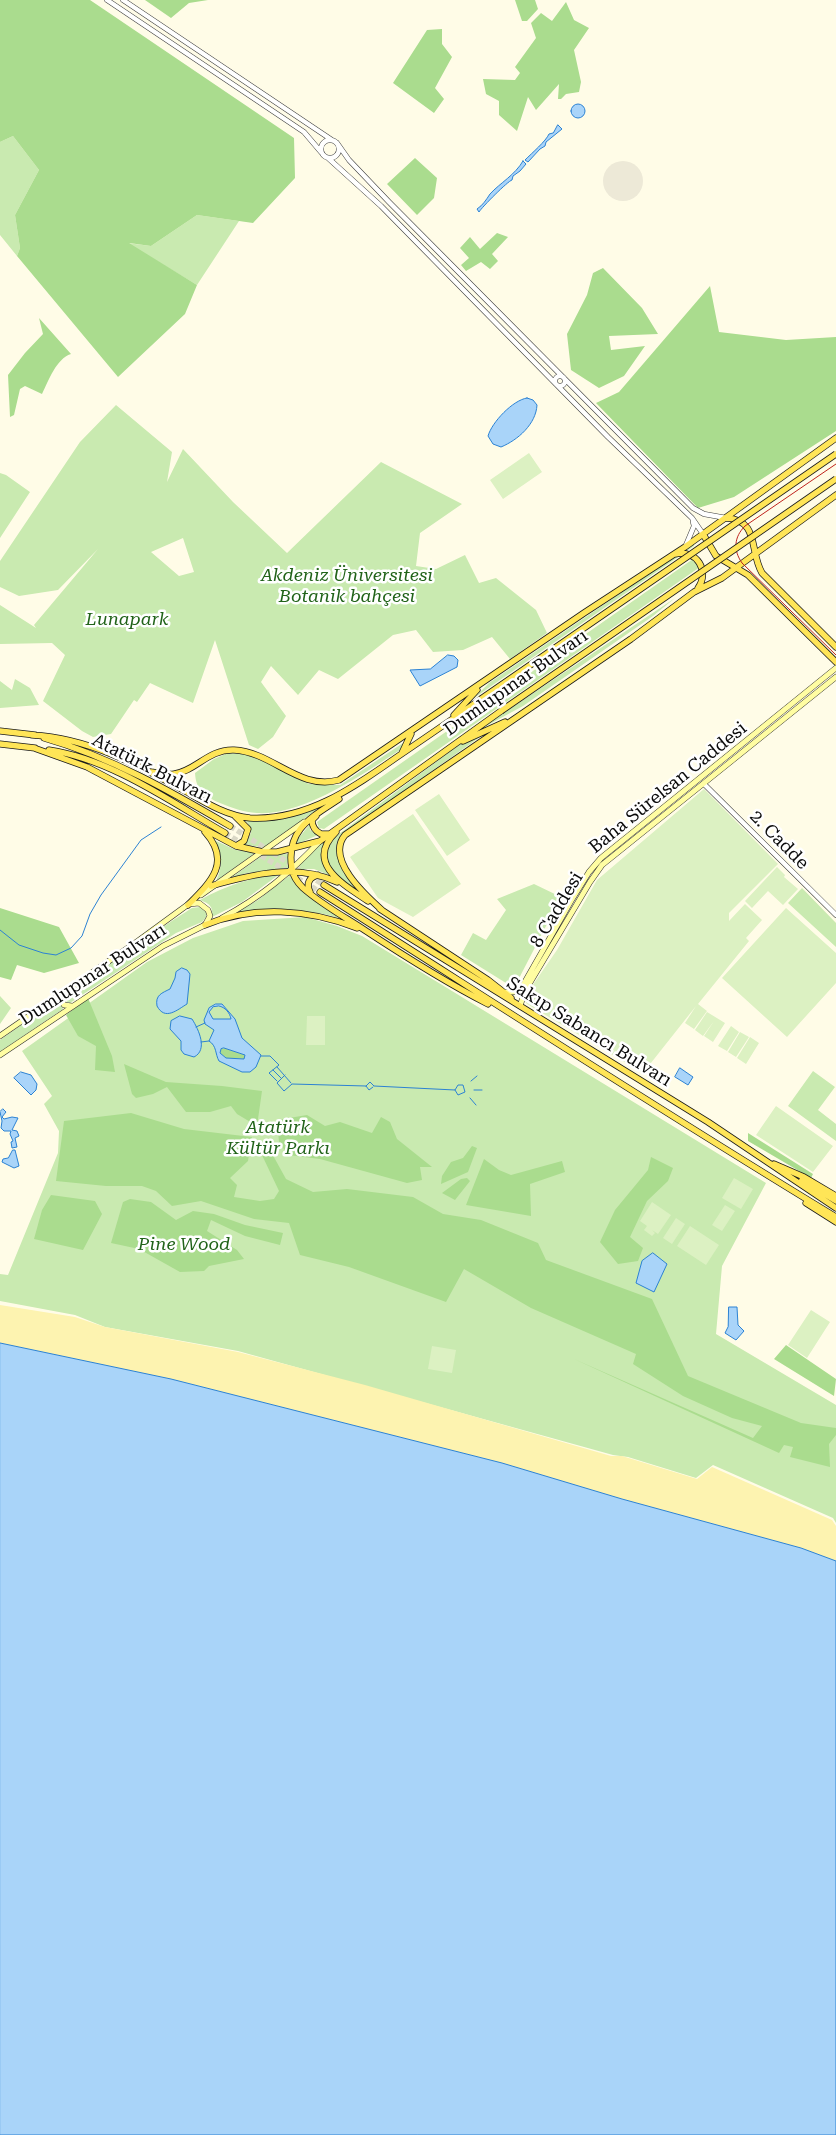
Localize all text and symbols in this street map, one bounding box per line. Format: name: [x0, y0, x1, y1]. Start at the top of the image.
park label: Akdeniz Üniversitesi Botanik bahçesi: [261, 565, 433, 608]
park label: Lunapark: [86, 609, 168, 631]
street label: Dumlupınar Bulvarı: [440, 625, 592, 741]
street label: Baha Sürelsan Caddesi: [585, 718, 751, 858]
street label: Atatürk Bulvarı: [89, 730, 215, 808]
street label: 2. Cadde: [745, 806, 813, 874]
street label: 8 Caddesi: [526, 868, 588, 952]
street label: Dumlupınar Bulvarı: [16, 920, 170, 1030]
street label: Sakıp Sabancı Bulvarı: [503, 972, 675, 1092]
park label: Atatürk Kültür Parkı: [226, 1117, 330, 1160]
park label: Pine Wood: [138, 1234, 230, 1256]

